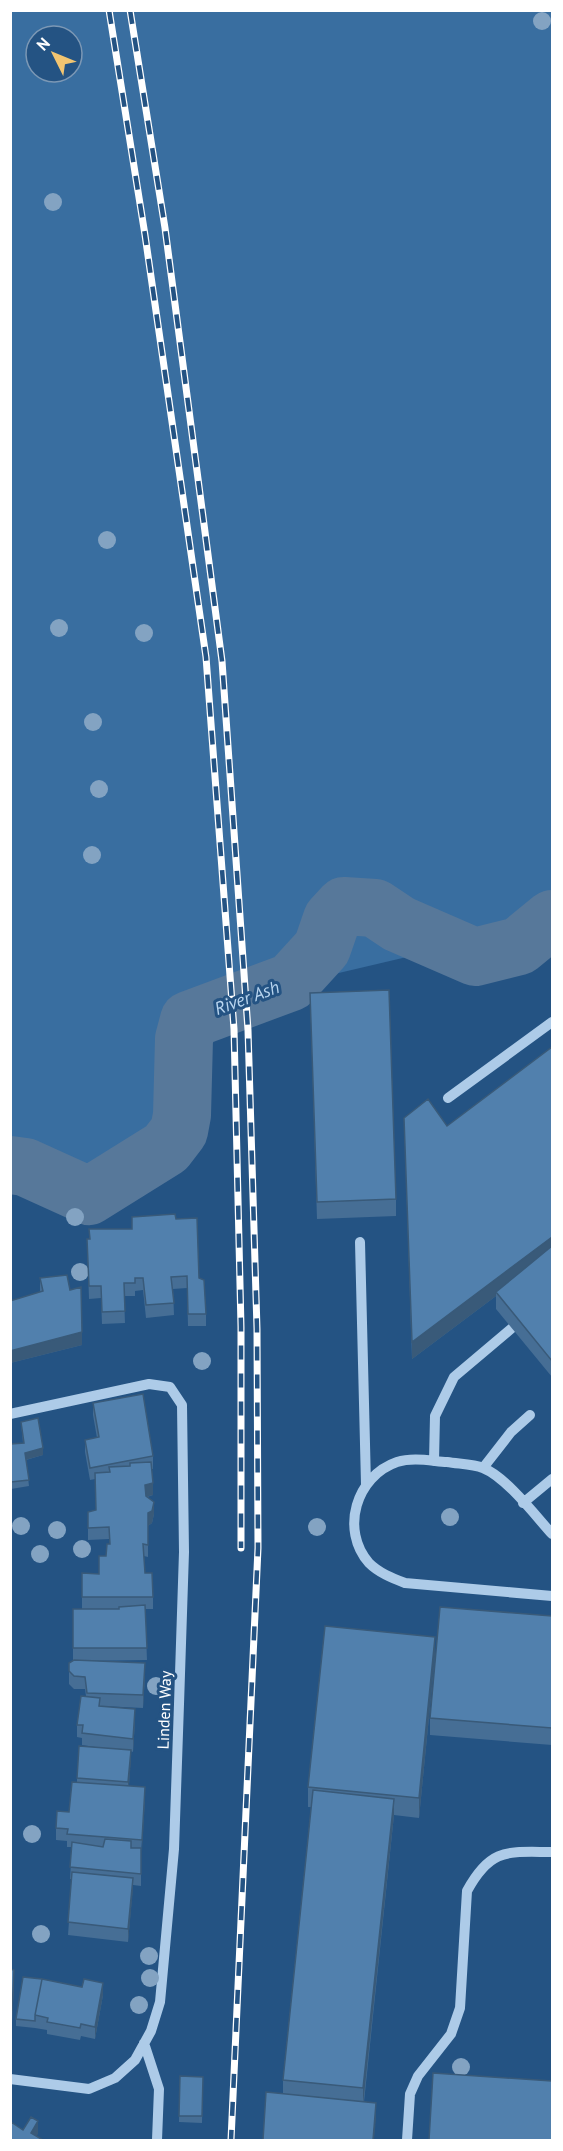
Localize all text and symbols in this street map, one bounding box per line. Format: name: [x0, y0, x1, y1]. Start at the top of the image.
north arrow: [24, 24, 84, 84]
text: N: [32, 33, 54, 54]
water label: River Ash: [211, 975, 282, 1020]
street label: Linden Way: [153, 1670, 175, 1750]

